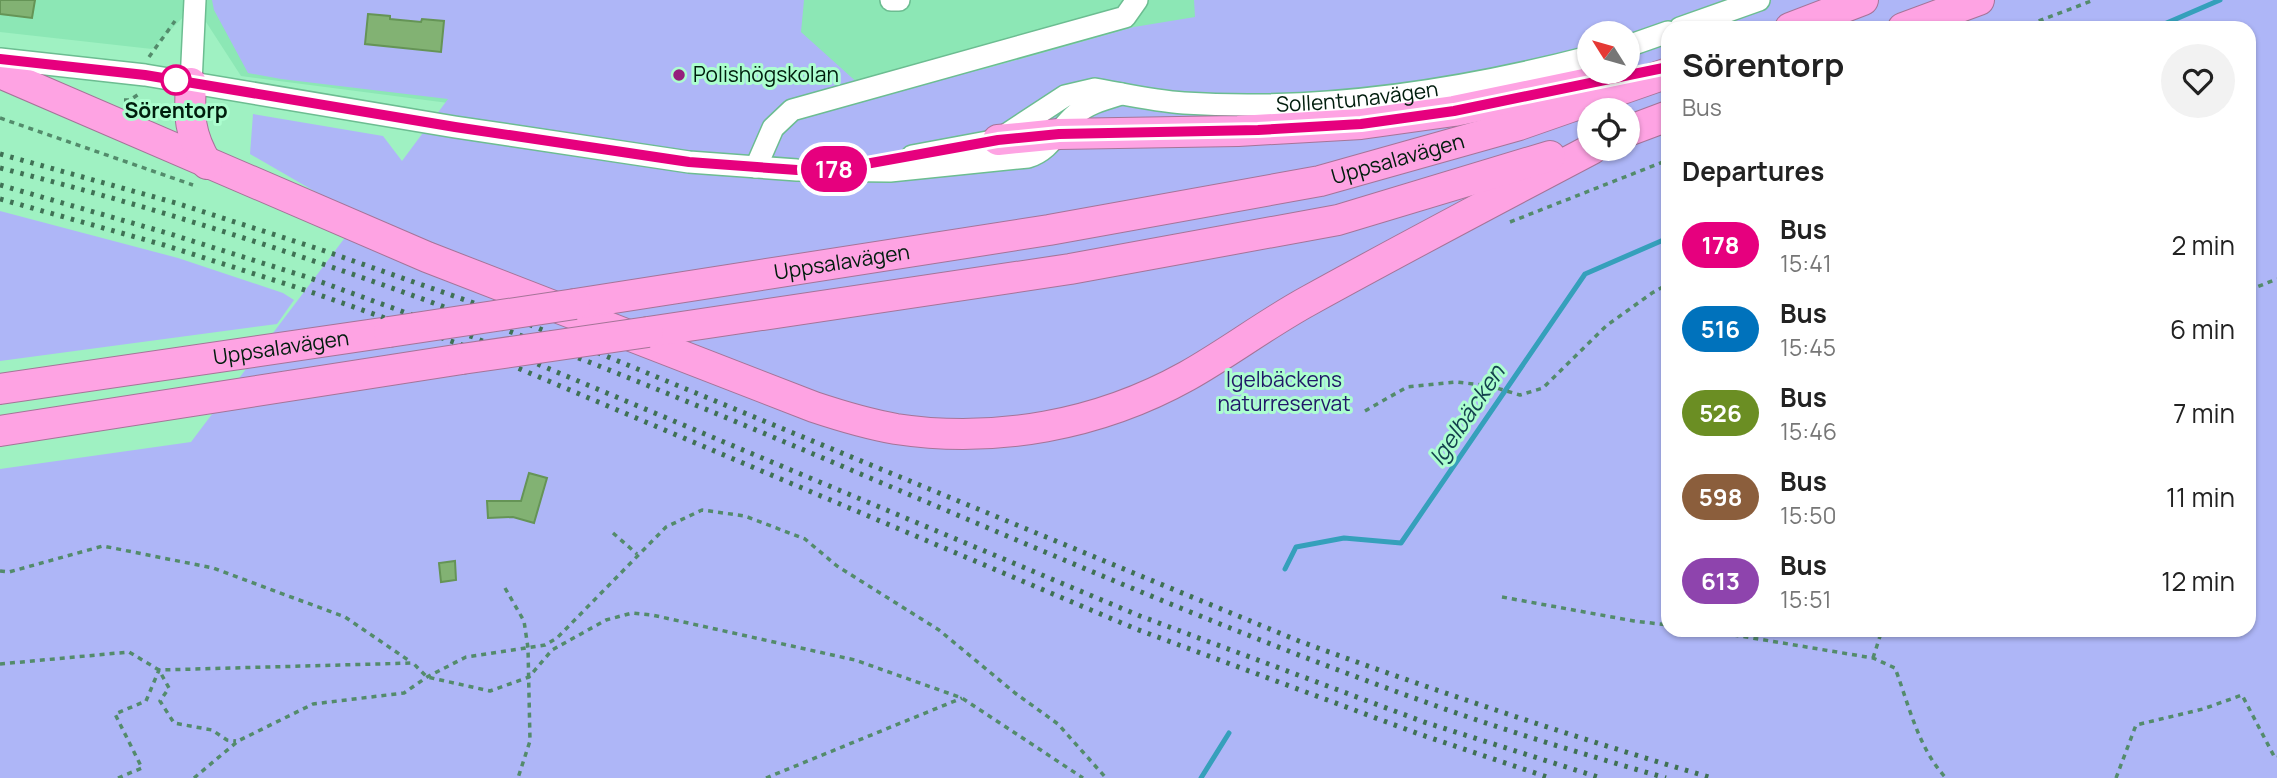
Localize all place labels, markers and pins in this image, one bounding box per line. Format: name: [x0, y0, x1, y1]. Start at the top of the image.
place label: Polishögskolan: [693, 60, 839, 88]
marker: Sörentorp: [161, 65, 191, 95]
marker: Polishögskolan: [671, 67, 687, 83]
place label: Sörentorp: [124, 96, 228, 124]

